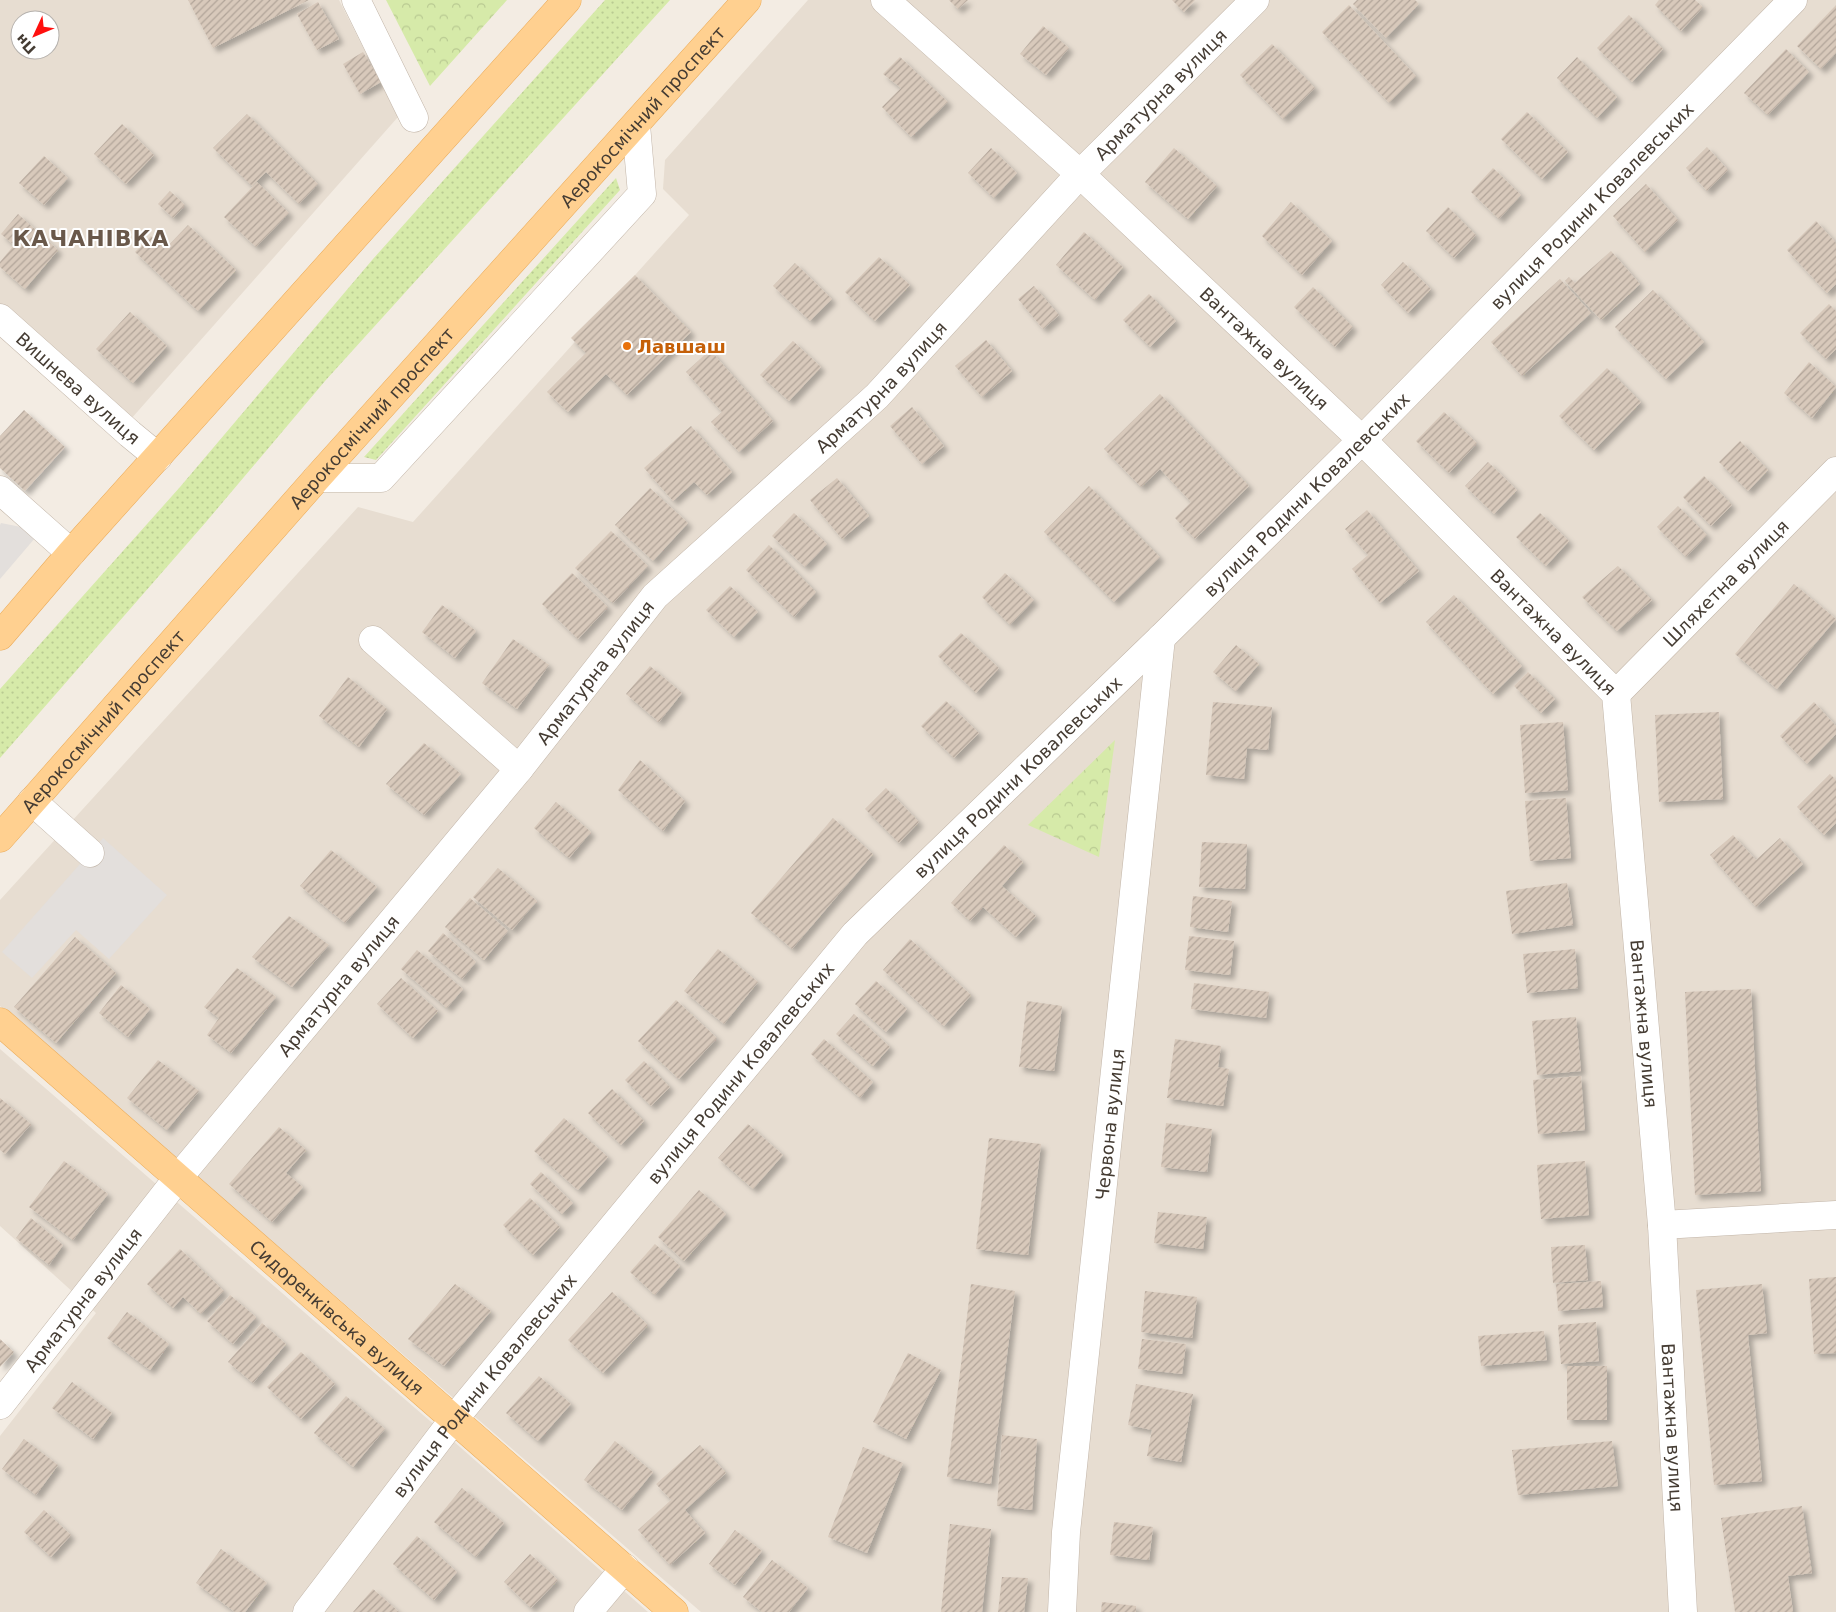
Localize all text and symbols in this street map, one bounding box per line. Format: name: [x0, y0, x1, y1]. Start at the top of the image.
north arrow: [10, 10, 60, 60]
street label: Аерокосмічний проспект: [555, 22, 729, 211]
street label: Арматурна вулиця: [1090, 24, 1231, 164]
text: Пн: [12, 31, 39, 57]
street label: вулиця Родини Ковалевських: [1486, 98, 1698, 313]
district label: КАЧАНІВКА: [12, 226, 170, 251]
street label: Вантажна вулиця: [1196, 282, 1333, 414]
street label: Арматурна вулиця: [811, 317, 951, 457]
street label: Аерокосмічний проспект: [285, 323, 458, 513]
street label: Вишнева вулиця: [12, 327, 144, 448]
place label: Лавшаш: [637, 336, 726, 357]
marker: Лавшаш: [621, 340, 633, 352]
street label: вулиця Родини Ковалевських: [1199, 388, 1414, 601]
street label: Шляхетна вулиця: [1658, 515, 1793, 651]
street label: Вантажна вулиця: [1486, 564, 1621, 699]
street label: Арматурна вулиця: [532, 596, 658, 748]
street label: Аерокосмічний проспект: [17, 625, 189, 816]
street label: вулиця Родини Ковалевських: [909, 671, 1126, 882]
street label: Арматурна вулиця: [274, 911, 403, 1060]
street label: Вантажна вулиця: [1627, 938, 1662, 1109]
street label: вулиця Родини Ковалевських: [643, 957, 838, 1188]
street label: Червона вулиця: [1091, 1047, 1128, 1201]
street label: Арматурна вулиця: [20, 1223, 146, 1376]
street label: Сидоренківська вулиця: [246, 1235, 428, 1399]
street label: вулиця Родини Ковалевських: [388, 1269, 581, 1501]
street label: Вантажна вулиця: [1658, 1343, 1688, 1512]

